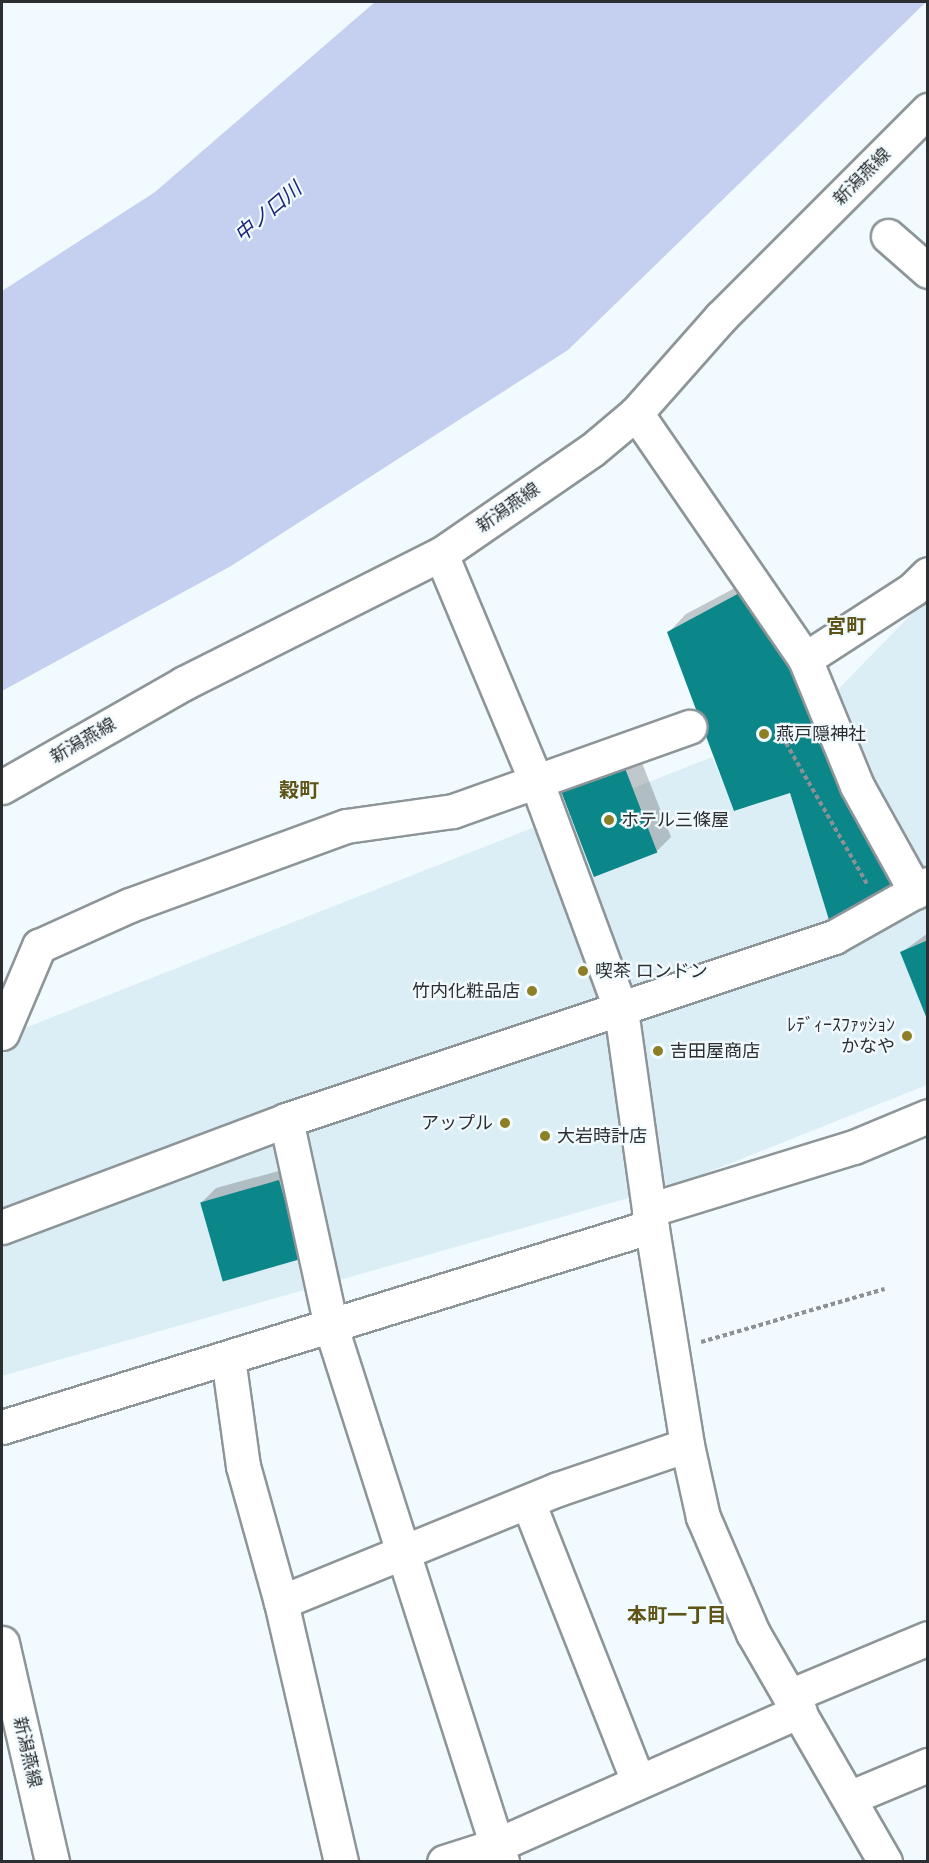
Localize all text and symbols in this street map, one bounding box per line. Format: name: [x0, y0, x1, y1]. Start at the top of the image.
street label: 新潟燕線: [829, 144, 895, 210]
water label: 中ノ口川: [230, 177, 306, 247]
street label: 新潟燕線: [472, 479, 544, 537]
district label: 宮町: [826, 614, 866, 638]
street label: 新潟燕線: [46, 714, 120, 768]
place label: 燕戸隠神社: [776, 723, 866, 745]
marker: 燕戸隠神社: [757, 727, 771, 741]
district label: 穀町: [279, 778, 319, 802]
place label: ホテル三條屋: [621, 809, 729, 831]
marker: ホテル三條屋: [602, 813, 616, 827]
place label: 喫茶 ロンドン: [595, 960, 708, 982]
marker: 喫茶 ロンドン: [576, 964, 590, 978]
place label: 竹内化粧品店: [412, 980, 520, 1002]
marker: 竹内化粧品店: [525, 984, 539, 998]
place label: ﾚﾃﾞｨｰｽﾌｧｯｼｮﾝ かなや: [787, 1015, 895, 1058]
marker: ﾚﾃﾞｨｰｽﾌｧｯｼｮﾝ かなや: [900, 1029, 914, 1043]
place label: 吉田屋商店: [670, 1040, 760, 1062]
marker: 吉田屋商店: [651, 1044, 665, 1058]
place label: アップル: [421, 1112, 493, 1134]
marker: アップル: [498, 1116, 512, 1130]
place label: 大岩時計店: [557, 1125, 647, 1147]
marker: 大岩時計店: [538, 1129, 552, 1143]
district label: 本町一丁目: [627, 1603, 727, 1627]
street label: 新潟燕線: [8, 1714, 46, 1790]

